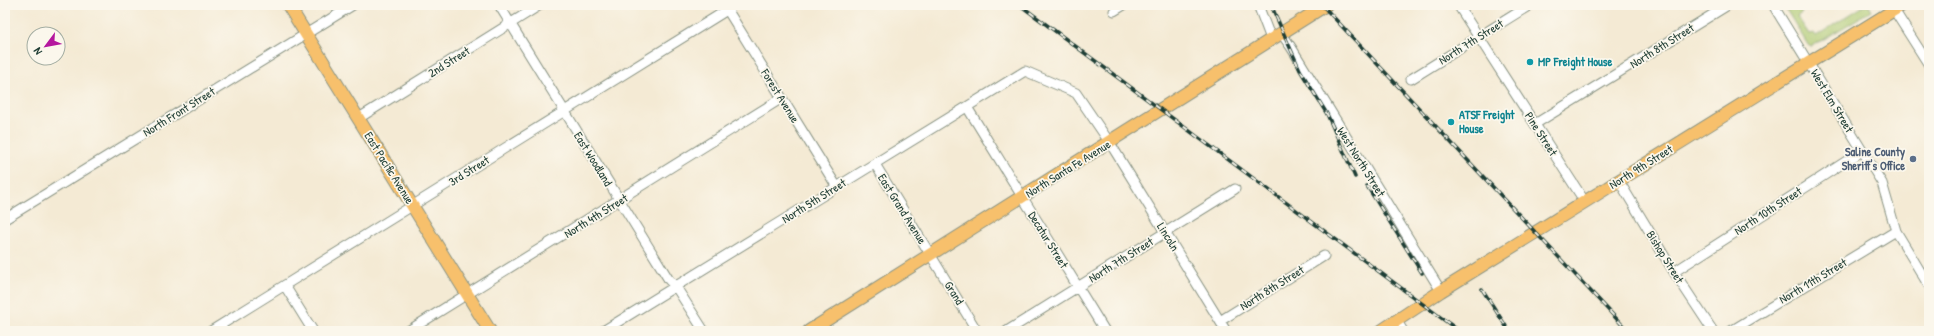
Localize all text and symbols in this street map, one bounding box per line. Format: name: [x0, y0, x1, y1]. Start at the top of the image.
street label: North 7th Street: [1435, 14, 1507, 68]
street label: North 8th Street: [1626, 19, 1698, 72]
north arrow: [26, 26, 66, 66]
street label: 2nd Street: [425, 42, 474, 81]
text: N: [30, 45, 45, 57]
place label: MP Freight House: [1538, 53, 1612, 71]
marker: MP Freight House: [1525, 57, 1535, 67]
street label: Forest Avenue: [757, 65, 804, 126]
street label: West Elm Street: [1807, 66, 1858, 136]
street label: North Front Street: [139, 82, 219, 141]
place label: ATSF Freight House: [1459, 106, 1515, 137]
street label: Pine Street: [1521, 108, 1562, 160]
marker: ATSF Freight House: [1446, 117, 1456, 127]
street label: West North Street: [1333, 124, 1390, 201]
street label: East Pacific Avenue: [360, 128, 418, 207]
street label: East Woodland: [570, 128, 617, 189]
street label: North Santa Fe Avenue: [1022, 135, 1114, 202]
street label: North 9th Street: [1606, 140, 1677, 193]
place label: Saline County Sheriff's Office: [1842, 143, 1905, 174]
street label: 3rd Street: [445, 151, 493, 190]
marker: Saline County Sheriff's Office: [1908, 154, 1918, 164]
street label: East Grand Avenue: [874, 170, 931, 247]
street label: North 5th Street: [778, 174, 850, 227]
street label: North 10th Street: [1731, 182, 1806, 239]
street label: North 4th Street: [561, 189, 632, 242]
street label: Decatur Street: [1024, 208, 1073, 272]
street label: Lincoln: [1153, 219, 1184, 254]
street label: Bishop Street: [1643, 227, 1689, 287]
street label: North 7th Street: [1085, 232, 1157, 286]
street label: North 11th Street: [1776, 253, 1851, 308]
street label: North 8th Street: [1236, 261, 1308, 314]
street label: Grand: [941, 278, 968, 308]

